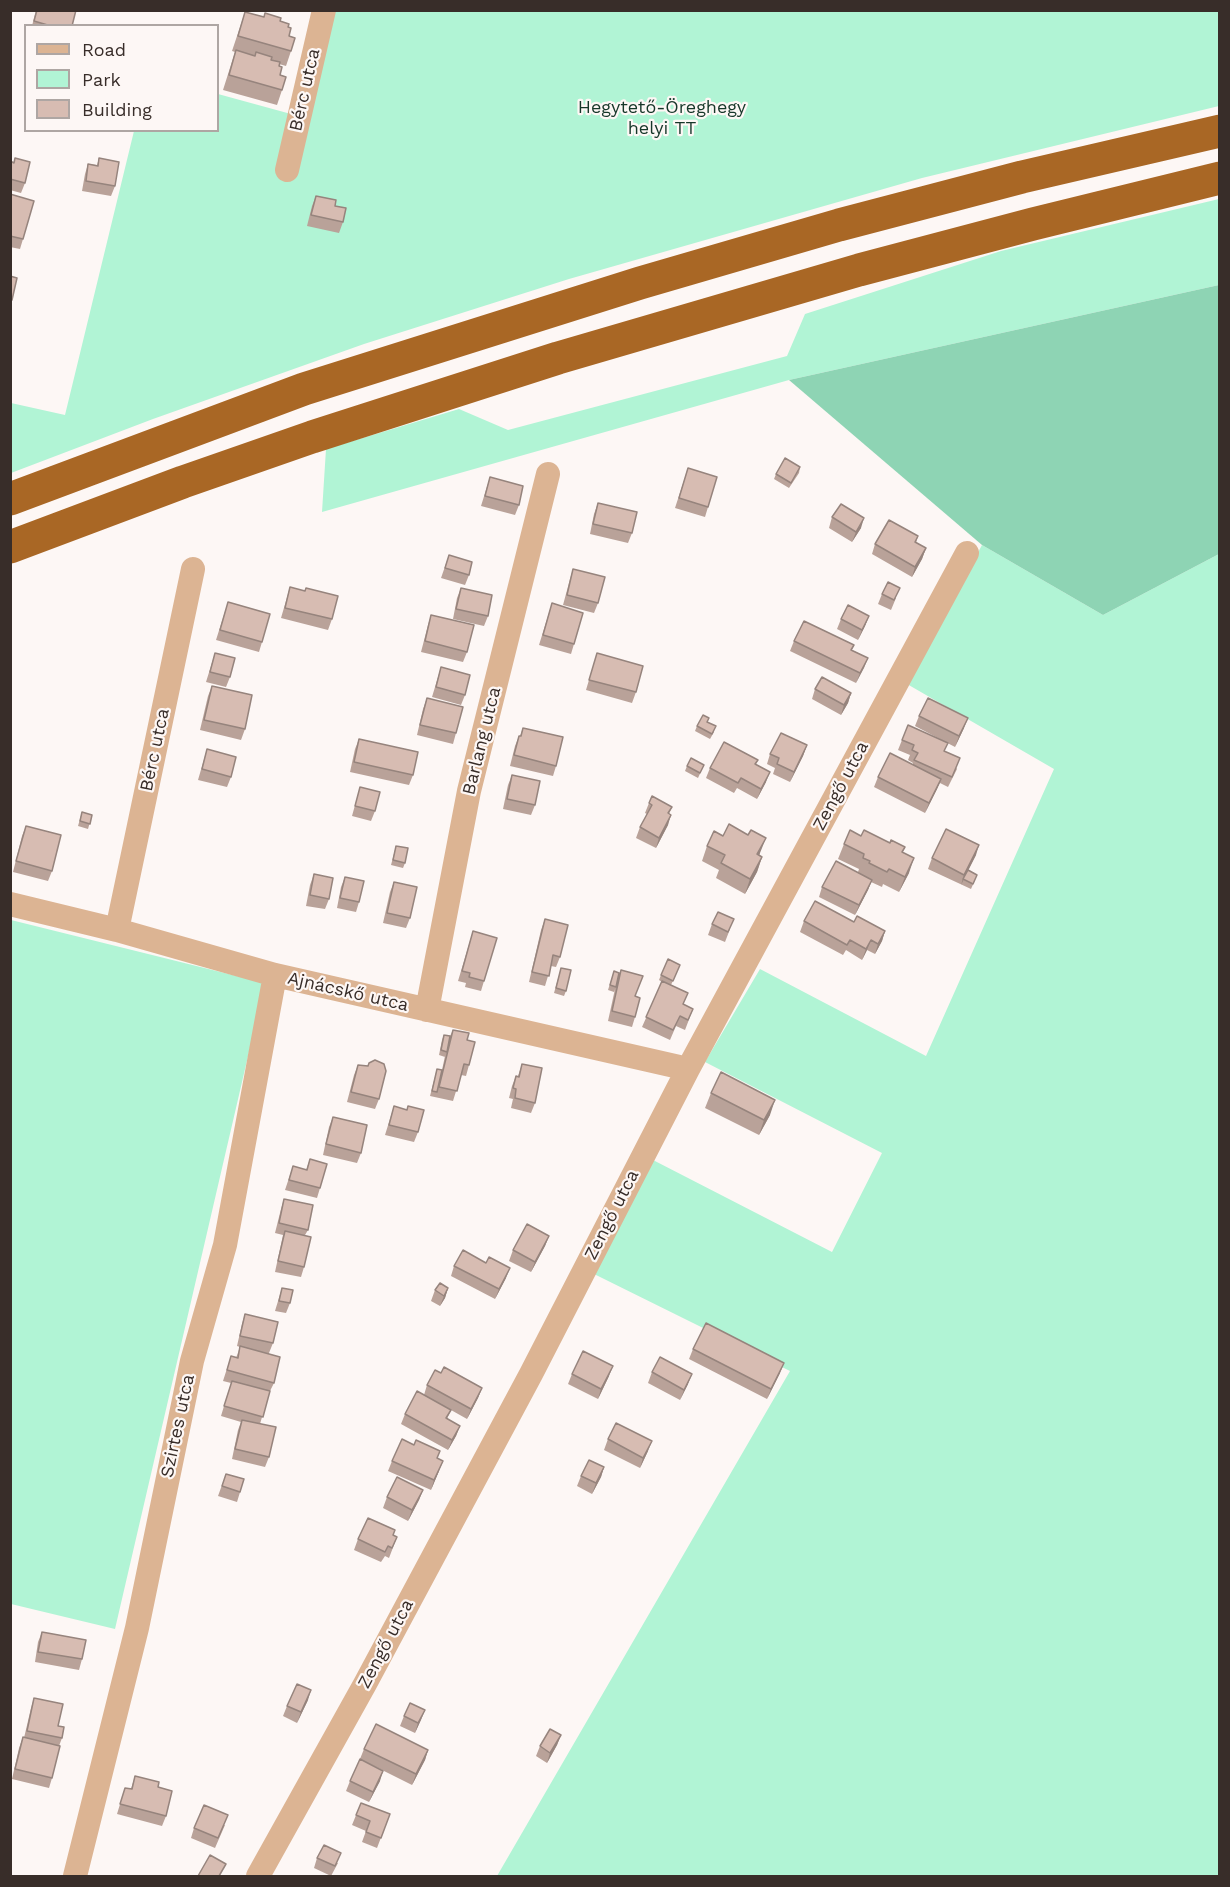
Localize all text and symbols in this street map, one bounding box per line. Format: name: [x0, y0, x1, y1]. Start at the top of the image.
legend: [24, 24, 219, 132]
text: Road: [82, 39, 126, 60]
street label: Bérc utca: [285, 46, 325, 134]
text: Park: [82, 69, 121, 90]
park label: Hegytető-Öreghegy helyi TT: [578, 97, 746, 140]
text: Building: [82, 99, 152, 120]
street label: Barlang utca: [458, 685, 506, 797]
street label: Bérc utca: [136, 707, 174, 793]
street label: Zengő utca: [808, 738, 874, 834]
street label: Ajnácskő utca: [286, 968, 410, 1016]
street label: Zengő utca: [580, 1166, 644, 1264]
street label: Szirtes utca: [157, 1372, 199, 1480]
street label: Zengő utca: [353, 1596, 419, 1692]

